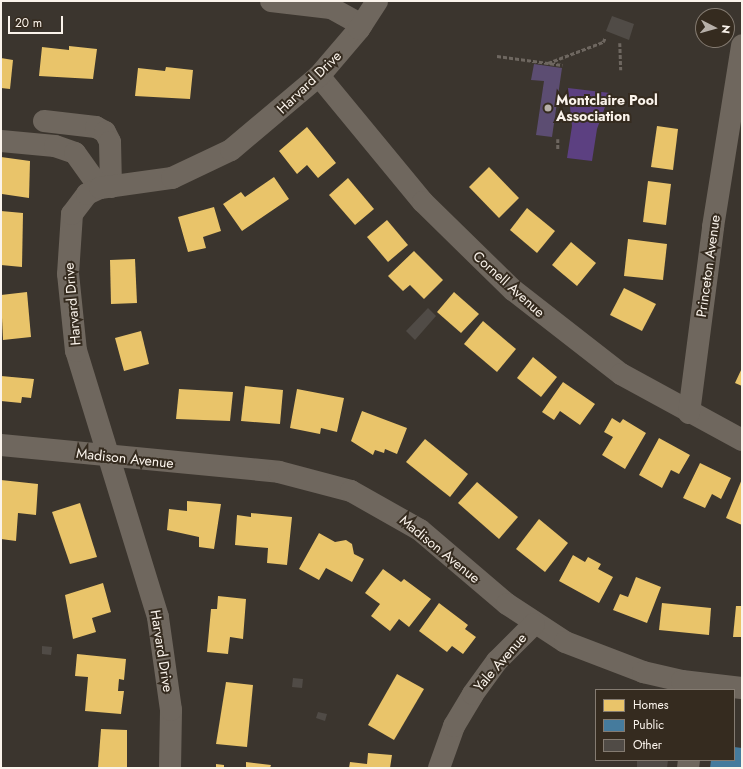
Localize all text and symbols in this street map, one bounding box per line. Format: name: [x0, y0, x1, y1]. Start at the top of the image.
scale bar: [10, 8, 65, 34]
north arrow: [695, 8, 735, 48]
text: 20 m: [15, 14, 42, 32]
text: N: [718, 24, 734, 34]
street label: Harvard Drive: [273, 47, 345, 117]
place label: Montclaire Pool Association: [556, 92, 658, 124]
marker: Montclaire Pool Association: [543, 103, 553, 113]
street label: Princeton Avenue: [692, 214, 724, 318]
street label: Cornell Avenue: [470, 247, 548, 321]
street label: Harvard Drive: [60, 262, 84, 346]
street label: Madison Avenue: [75, 445, 175, 471]
street label: Madison Avenue: [397, 512, 483, 586]
street label: Harvard Drive: [147, 609, 177, 693]
street label: Yale Avenue: [470, 630, 530, 694]
legend: [595, 689, 735, 761]
text: Homes: [633, 696, 669, 714]
text: Public: [633, 716, 664, 734]
text: Other: [633, 736, 662, 754]

